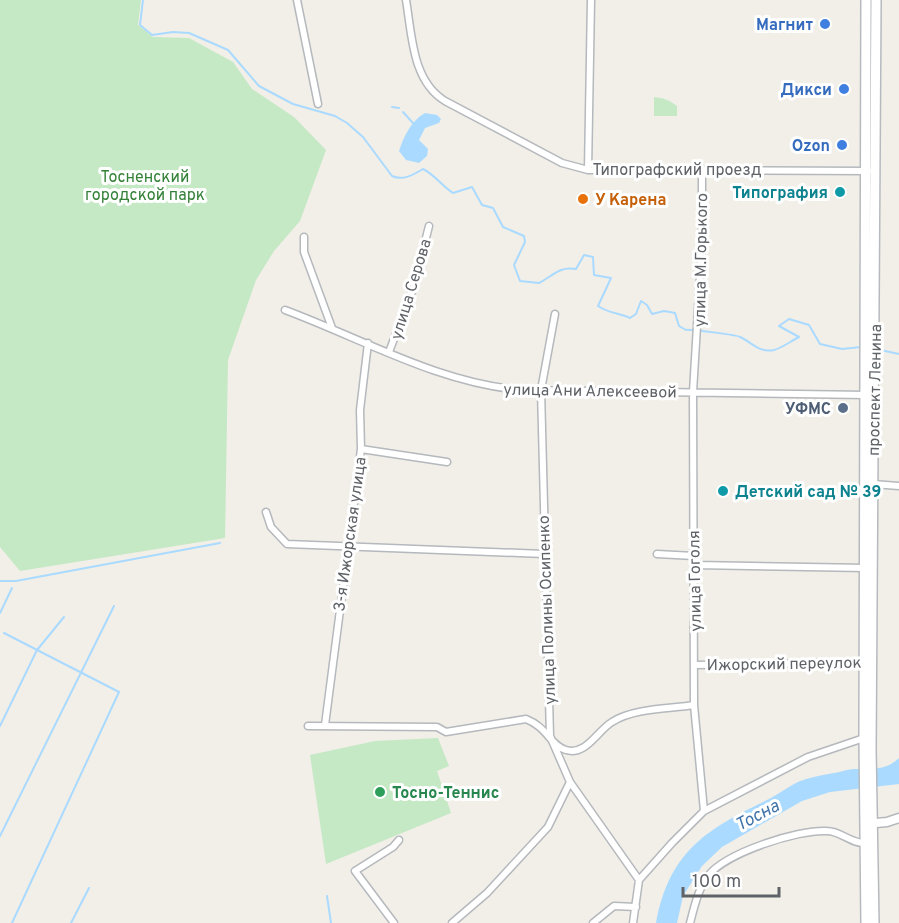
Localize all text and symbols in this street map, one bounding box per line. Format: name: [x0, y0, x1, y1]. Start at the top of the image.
place label: Магнит: [756, 16, 813, 36]
marker: Магнит: [818, 17, 832, 31]
place label: Дикси: [781, 81, 832, 101]
marker: Дикси: [837, 82, 851, 96]
place label: Ozon: [792, 137, 830, 157]
marker: Ozon: [835, 138, 849, 152]
street label: Типографский проезд: [592, 161, 762, 181]
park label: Тосненский городской парк: [85, 168, 205, 206]
place label: Типография: [732, 184, 828, 204]
marker: Типография: [833, 185, 847, 199]
place label: У Карена: [595, 191, 666, 211]
marker: У Карена: [576, 192, 590, 206]
street label: улица М.Горького: [691, 193, 713, 327]
street label: улица Серова: [387, 237, 437, 342]
street label: проспект Ленина: [865, 324, 887, 456]
street label: улица Ани Алексеевой: [503, 380, 677, 404]
place label: УФМС: [785, 400, 831, 420]
marker: УФМС: [836, 401, 850, 415]
street label: 3-я Ижорская улица: [330, 456, 372, 613]
place label: Детский сад № 39: [735, 483, 881, 503]
marker: Детский сад № 39: [716, 484, 730, 498]
street label: улица Полины Осипенко: [535, 515, 561, 705]
street label: улица Гоголя: [685, 530, 707, 632]
street label: Ижорский переулок: [706, 654, 862, 676]
place label: Тосно-Теннис: [392, 784, 499, 804]
marker: Тосно-Теннис: [373, 785, 387, 799]
water label: Тосна: [732, 795, 784, 837]
scale bar: [683, 860, 779, 898]
text: 100 m: [692, 871, 741, 894]

